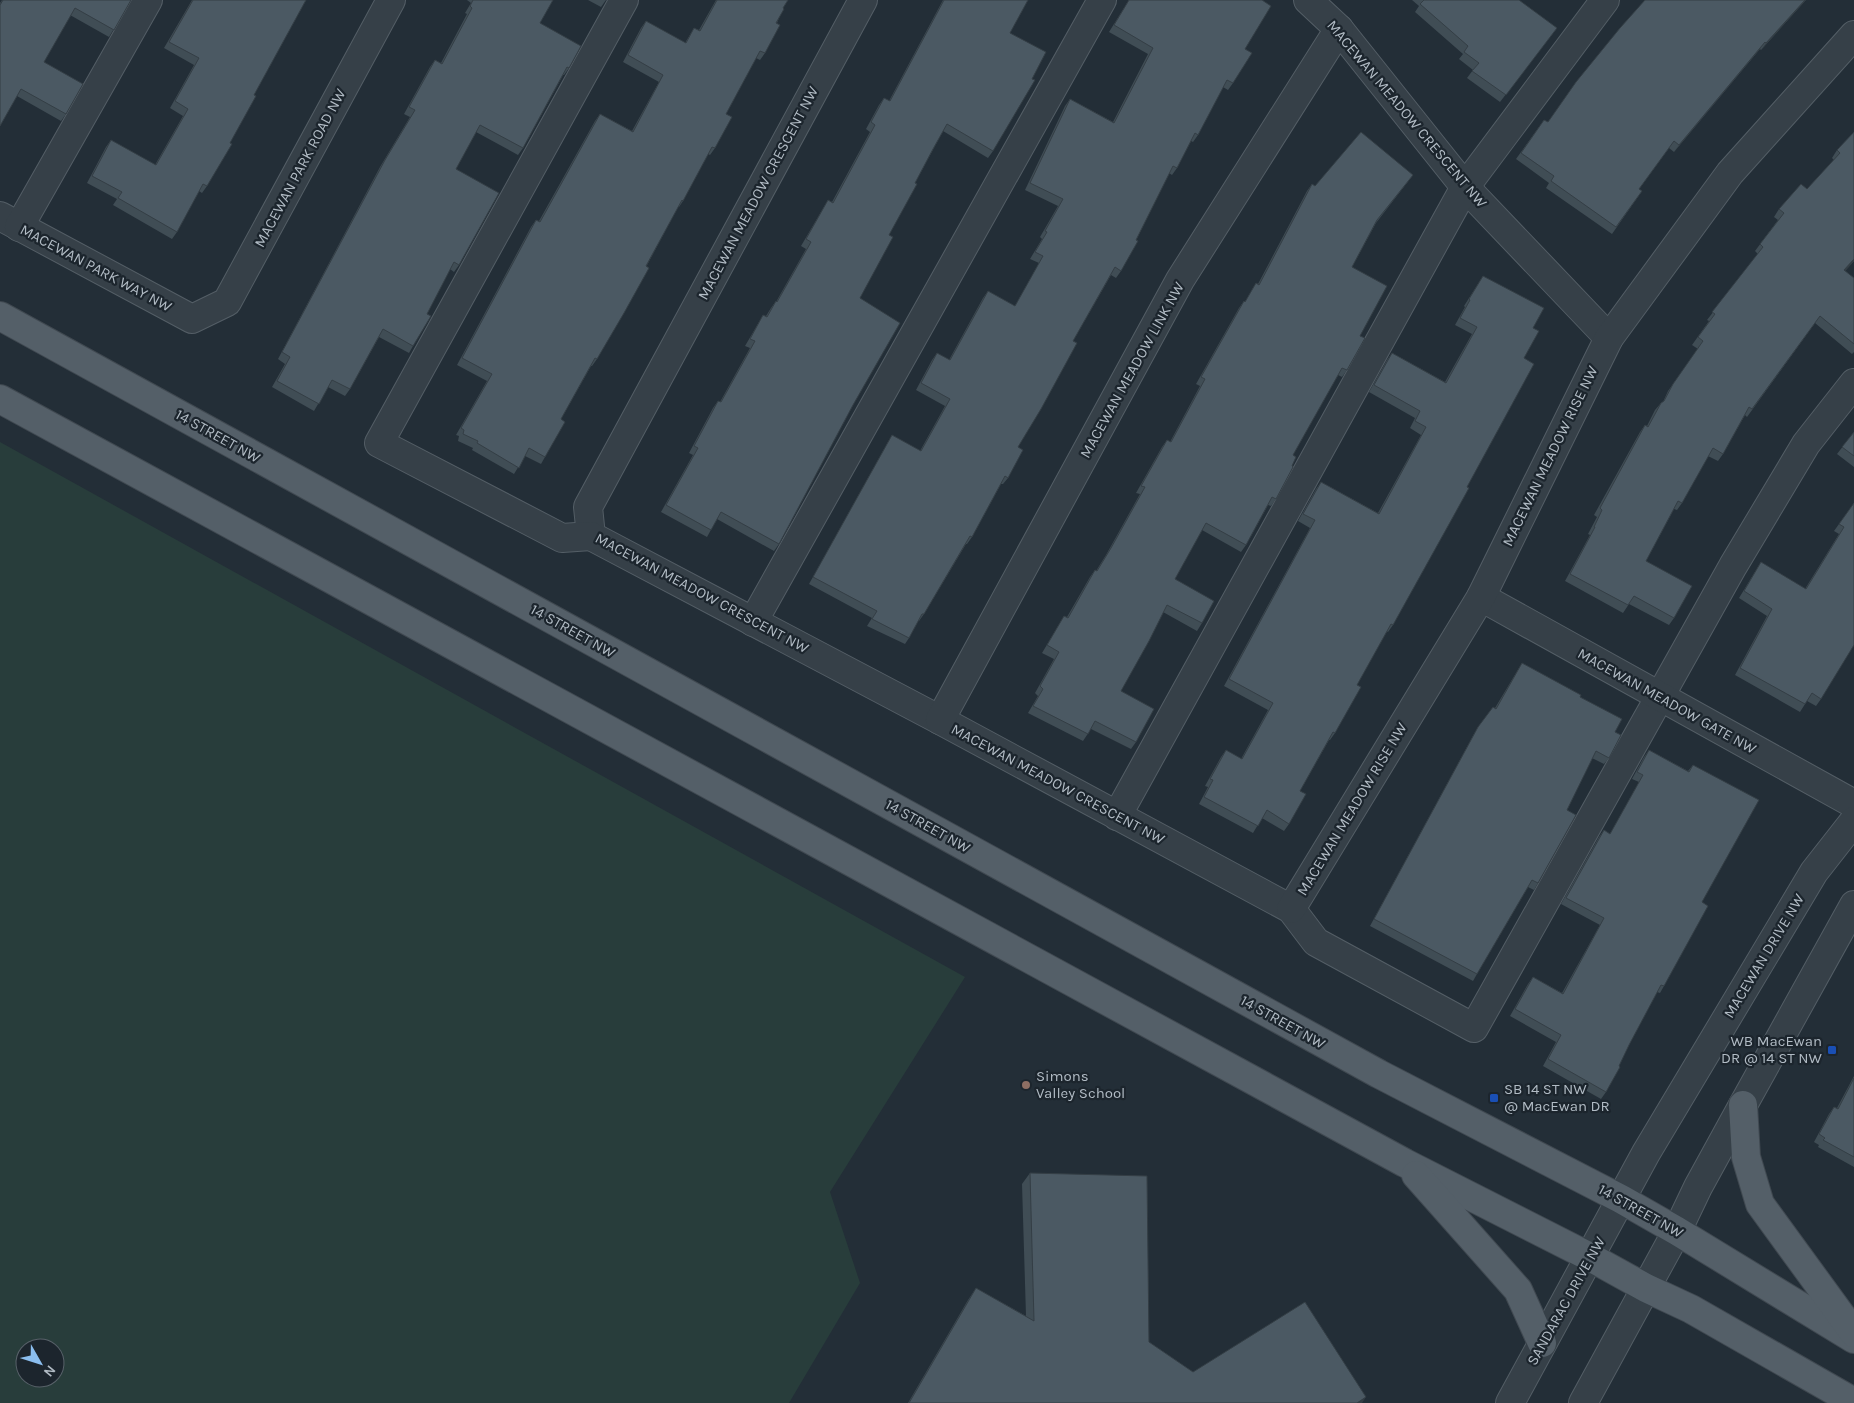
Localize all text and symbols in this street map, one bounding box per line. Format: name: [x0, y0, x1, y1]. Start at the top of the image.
street label: MACEWAN MEADOW CRESCENT NW: [1323, 17, 1491, 212]
street label: MACEWAN MEADOW CRESCENT NW: [694, 83, 822, 303]
street label: MACEWAN PARK ROAD NW: [250, 85, 350, 250]
street label: MACEWAN PARK WAY NW: [17, 220, 175, 316]
street label: MACEWAN MEADOW LINK NW: [1076, 278, 1188, 461]
street label: MACEWAN MEADOW RISE NW: [1498, 362, 1602, 549]
street label: 14 STREET NW: [172, 405, 264, 467]
street label: MACEWAN MEADOW CRESCENT NW: [592, 529, 812, 657]
street label: 14 STREET NW: [527, 600, 619, 662]
street label: MACEWAN MEADOW GATE NW: [1575, 644, 1760, 758]
street label: MACEWAN MEADOW RISE NW: [1293, 719, 1411, 899]
street label: MACEWAN MEADOW CRESCENT NW: [948, 720, 1168, 848]
street label: 14 STREET NW: [882, 795, 974, 857]
street label: MACEWAN DRIVE NW: [1720, 890, 1809, 1021]
street label: 14 STREET NW: [1237, 991, 1329, 1053]
place label: WB MacEwan DR @ 14 ST NW: [1721, 1032, 1823, 1067]
marker: WB MacEwan DR @ 14 ST NW: [1826, 1044, 1838, 1056]
place label: Simons Valley School: [1036, 1067, 1125, 1102]
marker: Simons Valley School: [1020, 1079, 1032, 1091]
place label: SB 14 ST NW @ MacEwan DR: [1504, 1080, 1610, 1115]
marker: SB 14 ST NW @ MacEwan DR: [1488, 1092, 1500, 1104]
street label: 14 STREET NW: [1595, 1180, 1687, 1242]
street label: SANDARAC DRIVE NW: [1523, 1233, 1609, 1369]
north arrow: [15, 1338, 65, 1388]
text: N: [40, 1362, 59, 1380]

